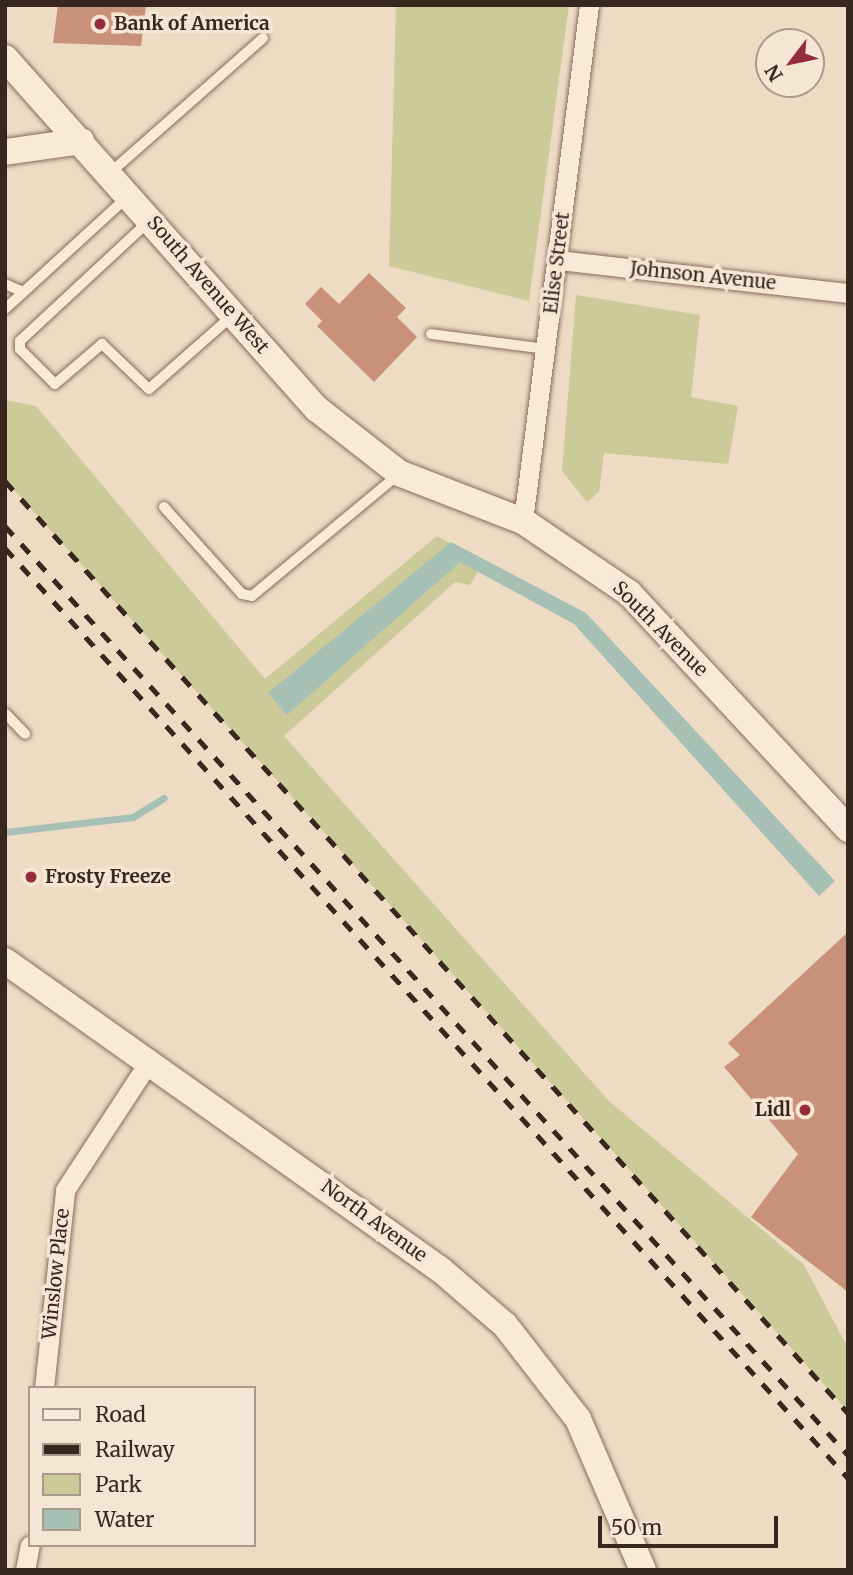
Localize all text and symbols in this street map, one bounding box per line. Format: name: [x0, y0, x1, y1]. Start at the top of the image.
place label: Bank of America: [114, 13, 270, 35]
marker: Bank of America: [92, 16, 108, 32]
north arrow: [755, 28, 825, 98]
text: N: [760, 60, 788, 86]
street label: Elise Street: [539, 211, 575, 315]
street label: South Avenue West: [142, 212, 274, 358]
street label: Johnson Avenue: [629, 257, 777, 295]
street label: South Avenue: [608, 577, 712, 681]
place label: Frosty Freeze: [45, 866, 171, 888]
marker: Frosty Freeze: [23, 869, 39, 885]
place label: Lidl: [755, 1099, 791, 1121]
marker: Lidl: [797, 1102, 813, 1118]
street label: North Avenue: [317, 1175, 431, 1267]
street label: Winslow Place: [38, 1207, 74, 1341]
legend: [28, 1386, 256, 1547]
text: Road: [95, 1401, 146, 1428]
text: Railway: [95, 1436, 175, 1463]
text: Park: [95, 1471, 142, 1498]
scale bar: [601, 1502, 781, 1546]
text: Water: [95, 1506, 154, 1533]
text: 50 m: [611, 1514, 662, 1541]

